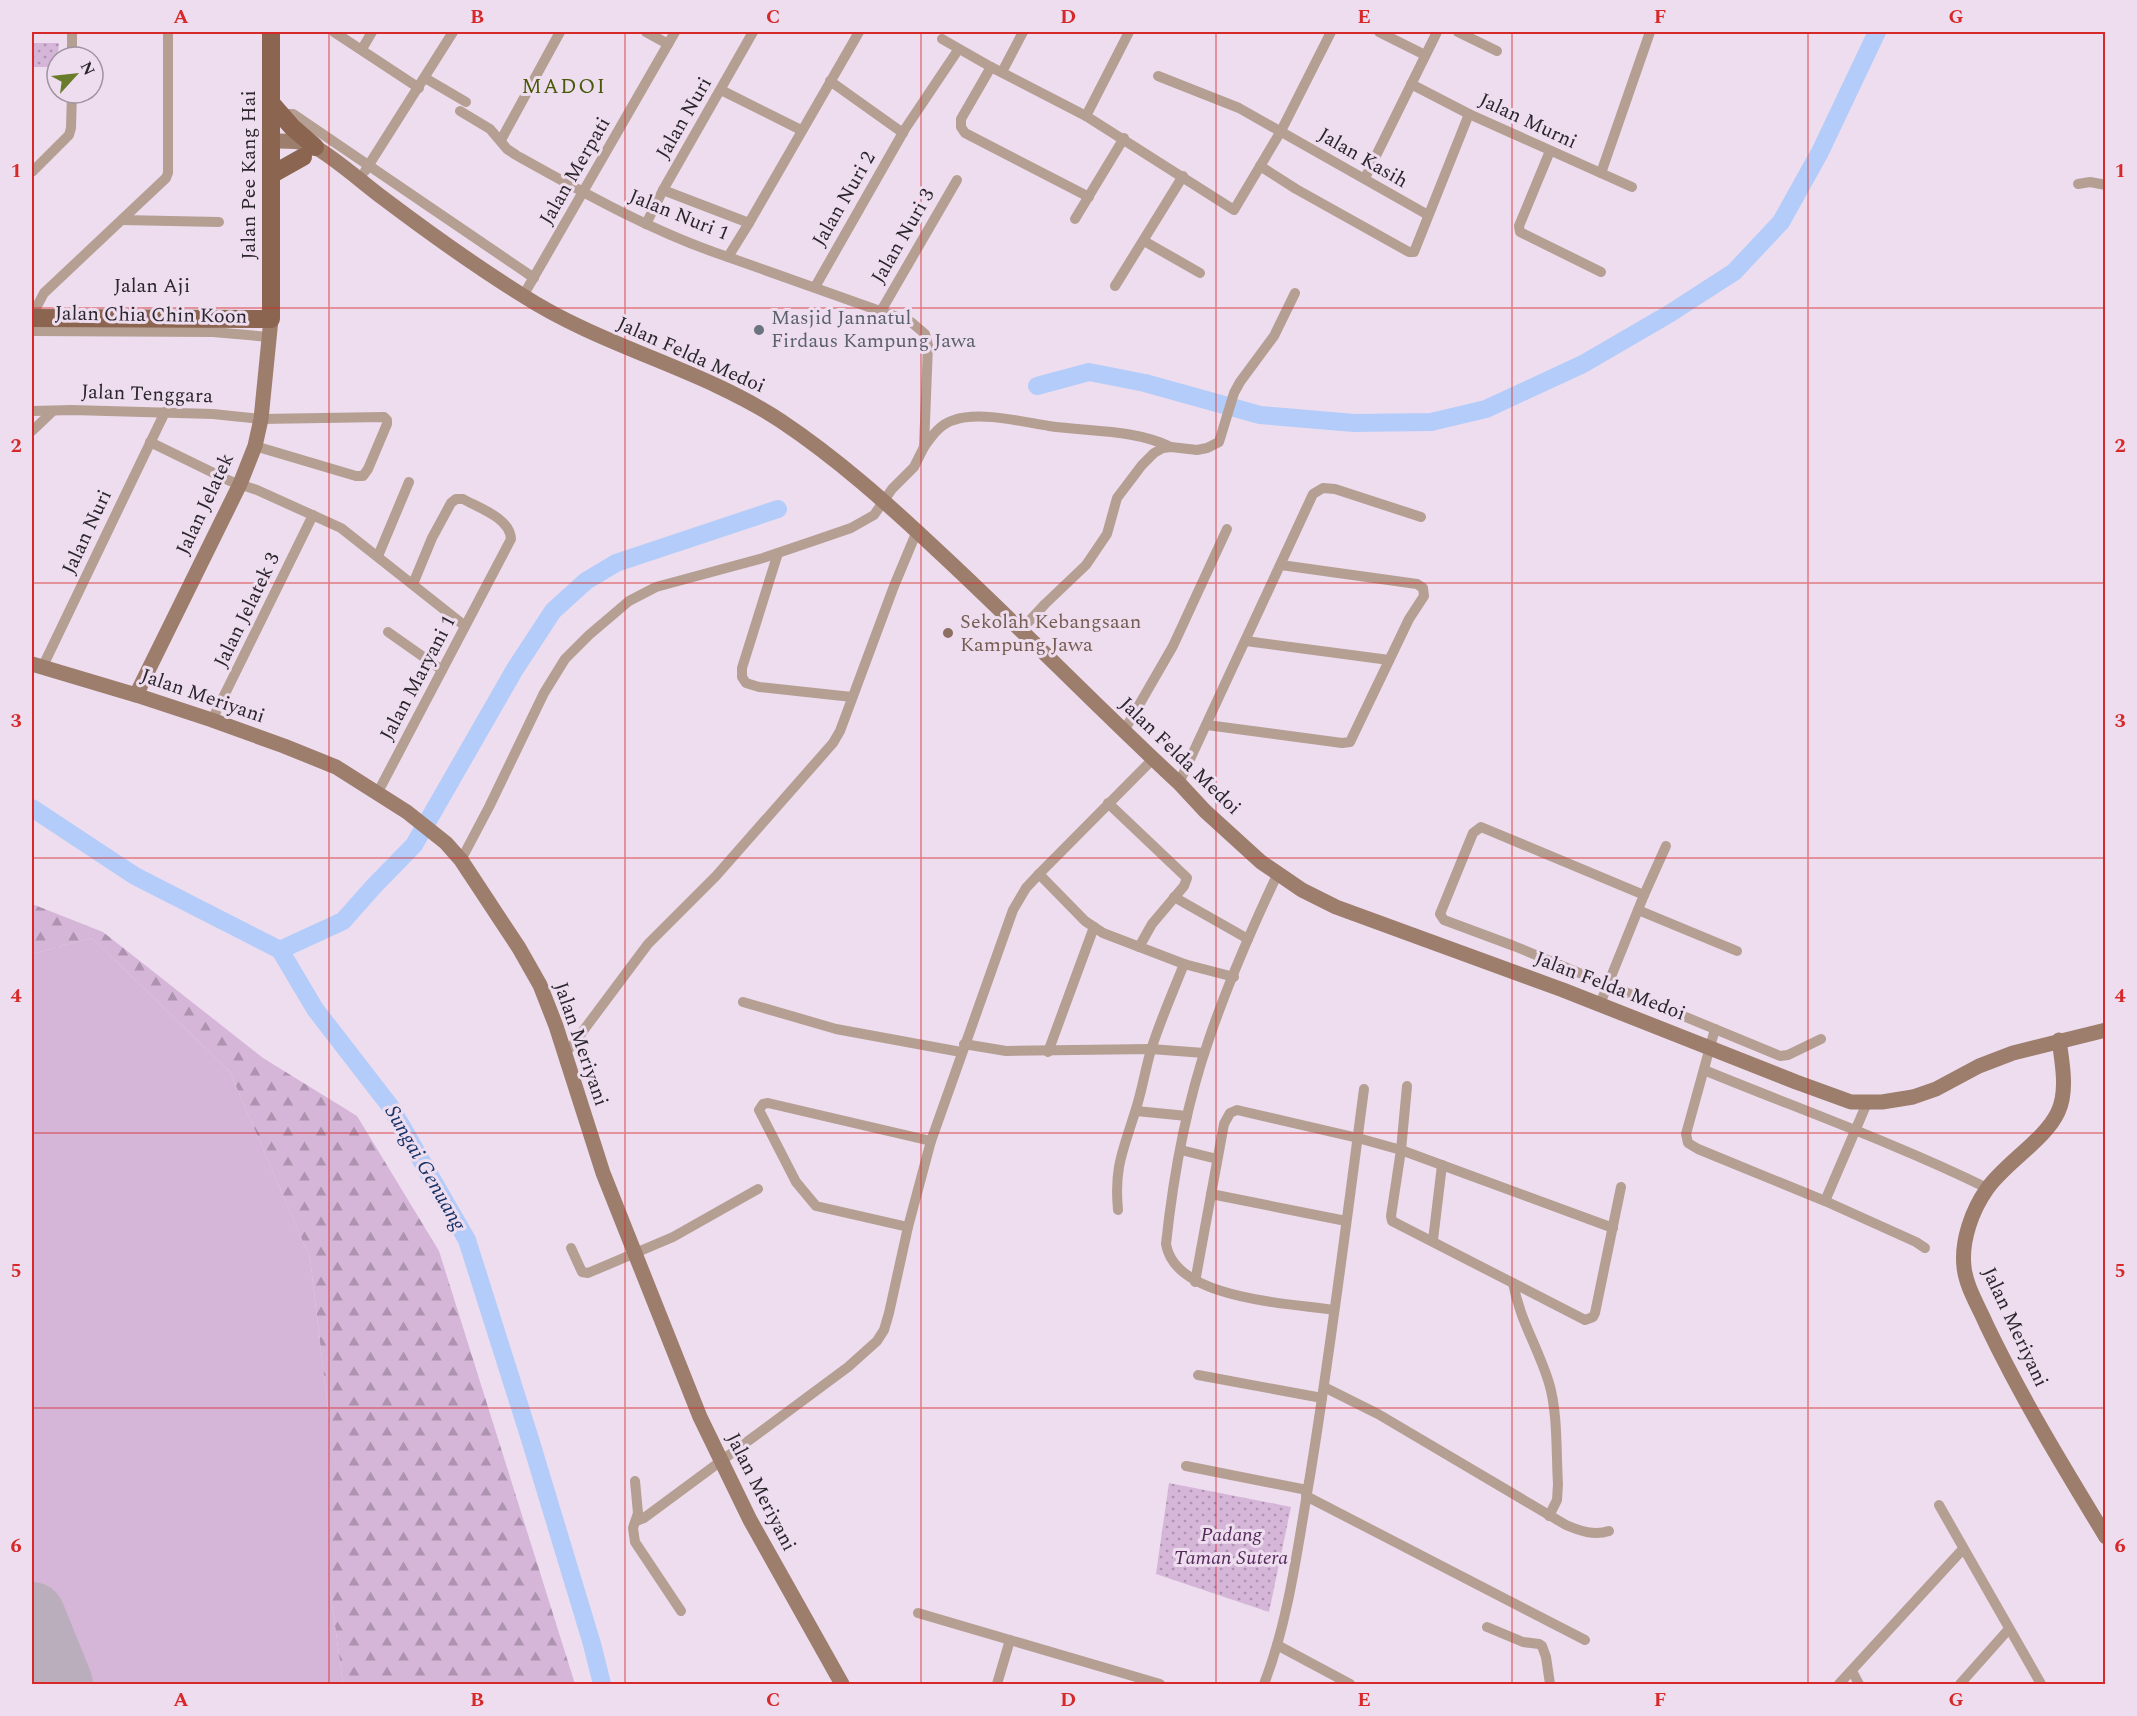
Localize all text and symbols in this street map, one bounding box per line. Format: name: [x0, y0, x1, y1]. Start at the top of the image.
text: A: [173, 2, 189, 32]
text: B: [470, 2, 484, 32]
text: C: [766, 2, 780, 32]
text: D: [1060, 2, 1076, 32]
text: E: [1357, 2, 1371, 32]
text: F: [1654, 2, 1666, 32]
text: G: [1948, 2, 1964, 32]
north arrow: [45, 45, 105, 105]
text: N: [74, 57, 101, 80]
district label: MADOI: [521, 71, 607, 103]
street label: Jalan Nuri: [648, 71, 720, 165]
street label: Jalan Murni: [1474, 85, 1582, 157]
street label: Jalan Pee Kang Hai: [234, 90, 264, 260]
street label: Jalan Merpati: [532, 111, 618, 231]
street label: Jalan Kasih: [1312, 120, 1414, 196]
street label: Jalan Nuri 2: [805, 146, 883, 252]
text: 1: [10, 156, 22, 186]
text: 1: [2114, 156, 2126, 186]
street label: Jalan Nuri 1: [624, 181, 734, 249]
street label: Jalan Nuri 3: [864, 183, 942, 289]
street label: Jalan Aji: [114, 271, 190, 301]
street label: Jalan Chia Chin Koon: [54, 298, 248, 332]
place label: Masjid Jannatul Firdaus Kampung Jawa: [771, 303, 976, 356]
street label: Jalan Felda Medoi: [612, 309, 770, 401]
marker: Masjid Jannatul Firdaus Kampung Jawa: [752, 323, 766, 337]
street label: Jalan Tenggara: [81, 377, 214, 411]
text: 2: [10, 431, 22, 461]
text: 2: [2114, 431, 2126, 461]
street label: Jalan Jelatek: [168, 448, 242, 560]
street label: Jalan Nuri: [54, 485, 120, 579]
street label: Jalan Jelatek 3: [206, 547, 288, 673]
place label: Sekolah Kebangsaan Kampung Jawa: [960, 607, 1141, 660]
street label: Jalan Maryani 1: [372, 610, 464, 746]
marker: Sekolah Kebangsaan Kampung Jawa: [941, 626, 955, 640]
street label: Jalan Meriyani: [137, 661, 269, 731]
street label: Jalan Felda Medoi: [1112, 690, 1248, 822]
text: 3: [10, 706, 22, 736]
text: 3: [2114, 706, 2126, 736]
street label: Jalan Felda Medoi: [1530, 943, 1690, 1029]
street label: Jalan Meriyani: [546, 978, 616, 1110]
text: 4: [10, 981, 22, 1011]
text: 4: [2114, 981, 2126, 1011]
water label: Sungai Genuang: [376, 1099, 474, 1237]
text: 5: [10, 1256, 22, 1286]
text: 5: [2114, 1256, 2126, 1286]
street label: Jalan Meriyani: [1974, 1262, 2056, 1392]
street label: Jalan Meriyani: [718, 1428, 804, 1556]
park label: Padang Taman Sutera: [1174, 1520, 1288, 1573]
text: 6: [10, 1531, 22, 1561]
text: 6: [2114, 1531, 2126, 1561]
text: A: [173, 1685, 189, 1715]
text: B: [470, 1685, 484, 1715]
text: C: [766, 1685, 780, 1715]
text: D: [1060, 1685, 1076, 1715]
text: E: [1357, 1685, 1371, 1715]
text: F: [1654, 1685, 1666, 1715]
text: G: [1948, 1685, 1964, 1715]

